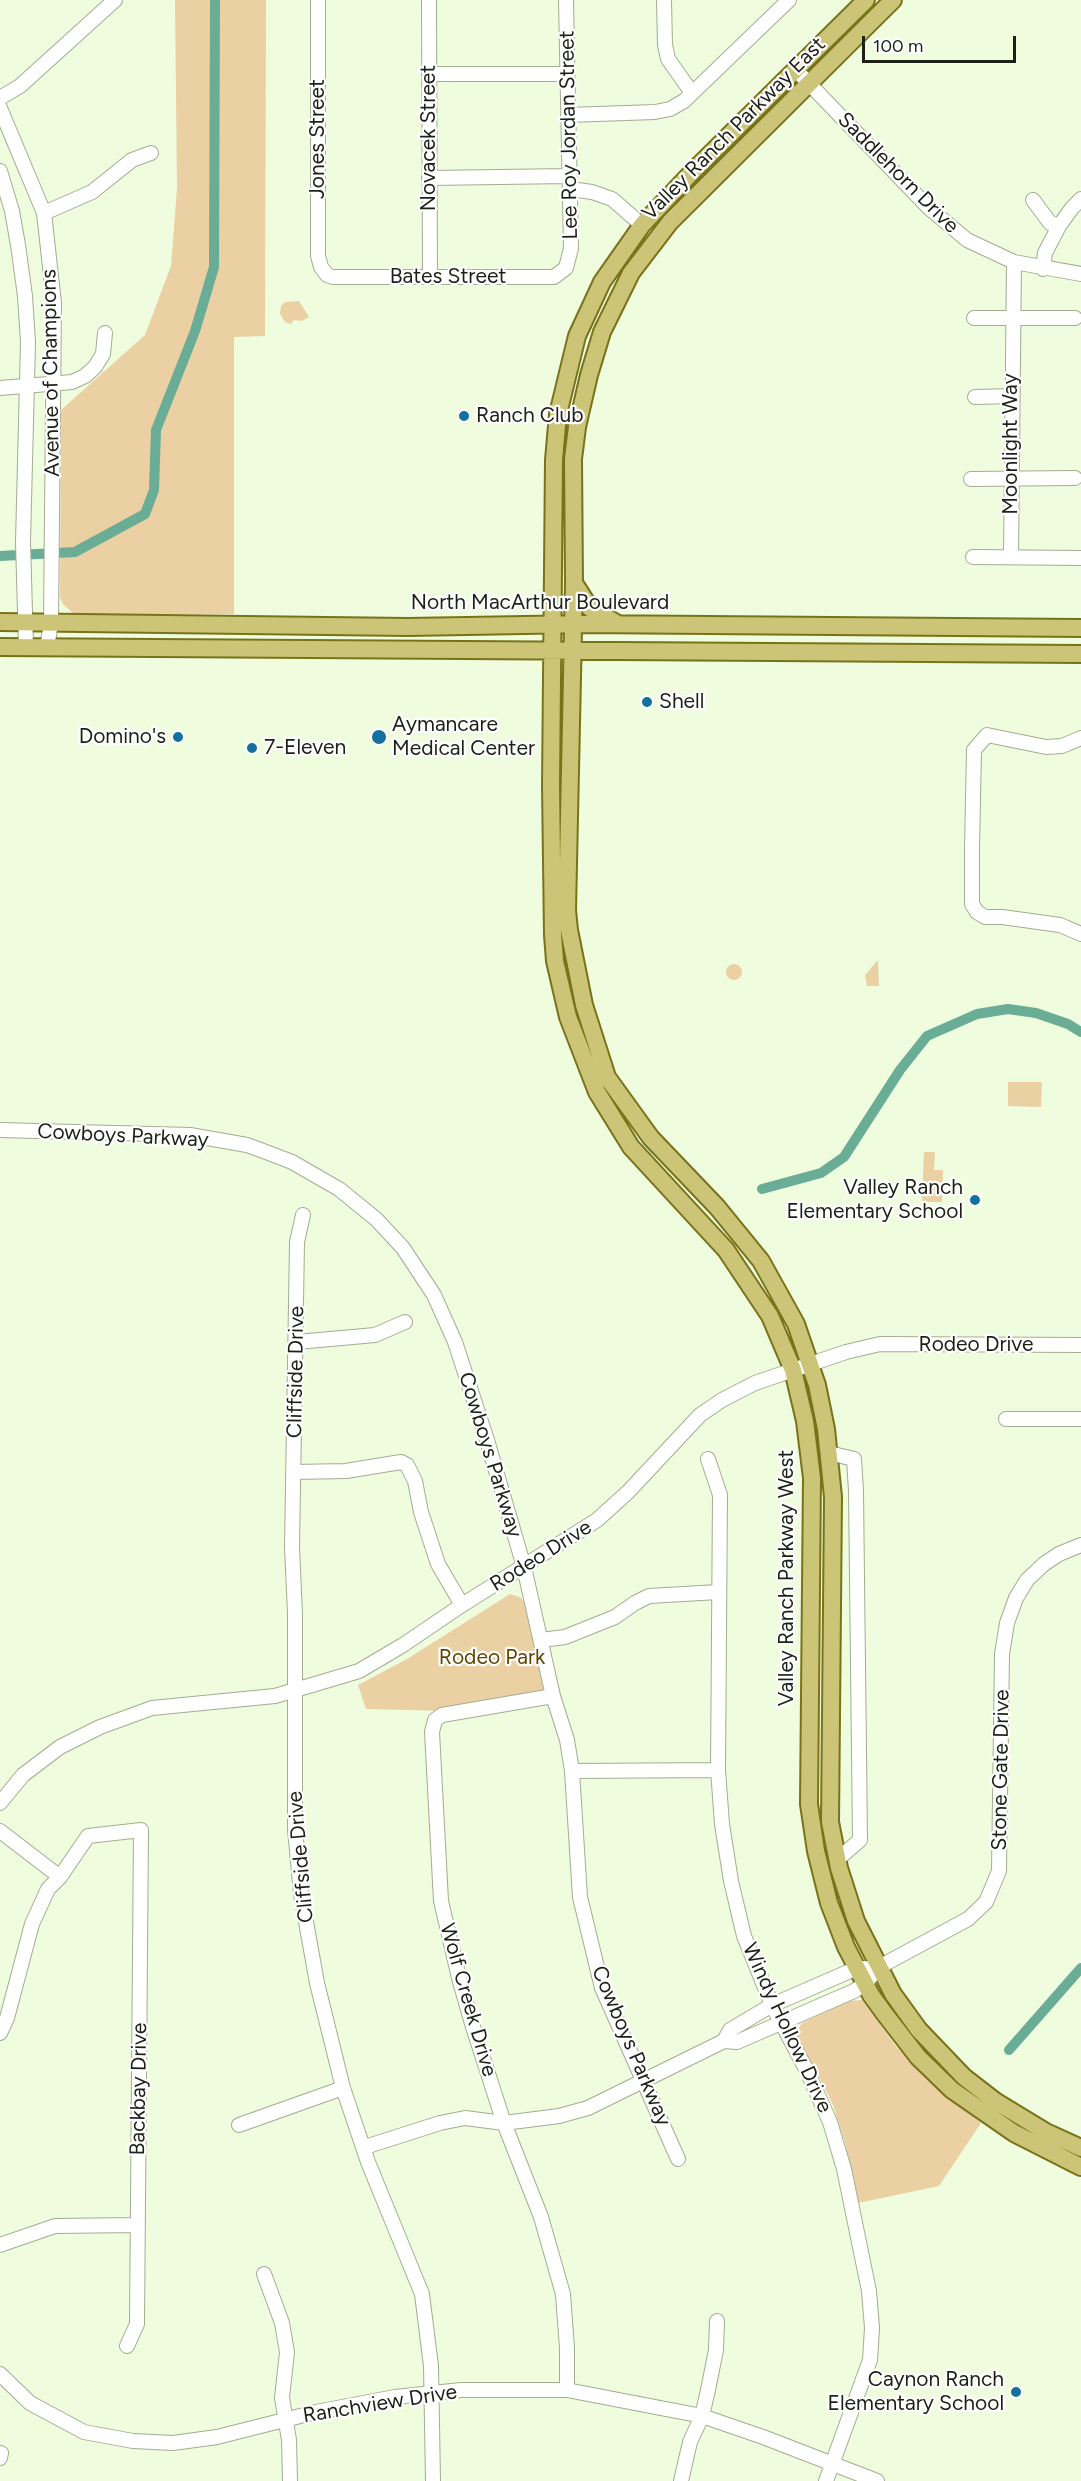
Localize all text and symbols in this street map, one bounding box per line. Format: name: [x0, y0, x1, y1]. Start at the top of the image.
scale bar: [865, 24, 1020, 62]
street label: Lee Roy Jordan Street: [555, 30, 583, 240]
street label: Valley Ranch Parkway East: [637, 32, 831, 226]
text: 100 m: [873, 35, 923, 57]
street label: Novacek Street: [416, 65, 442, 211]
street label: Jones Street: [305, 79, 331, 199]
street label: Saddlehorn Drive: [832, 107, 964, 239]
street label: Bates Street: [390, 264, 506, 290]
street label: Avenue of Champions: [37, 269, 65, 477]
street label: Moonlight Way: [998, 373, 1024, 515]
place label: Ranch Club: [476, 403, 584, 429]
marker: Ranch Club: [457, 409, 471, 423]
street label: North MacArthur Boulevard: [411, 590, 669, 616]
place label: Shell: [659, 689, 704, 715]
marker: Shell: [640, 695, 654, 709]
place label: Aymancare Medical Center: [392, 712, 535, 762]
place label: Domino's: [79, 724, 166, 750]
marker: Aymancare Medical Center: [370, 728, 388, 746]
marker: Domino's: [171, 730, 185, 744]
place label: 7-Eleven: [264, 735, 346, 761]
marker: 7-Eleven: [245, 741, 259, 755]
street label: Cowboys Parkway: [37, 1119, 209, 1153]
place label: Valley Ranch Elementary School: [787, 1175, 963, 1225]
marker: Valley Ranch Elementary School: [968, 1193, 982, 1207]
street label: Cliffside Drive: [282, 1306, 310, 1438]
street label: Rodeo Drive: [918, 1332, 1034, 1358]
street label: Cowboys Parkway: [453, 1369, 527, 1541]
street label: Valley Ranch Parkway West: [774, 1450, 800, 1706]
street label: Rodeo Drive: [486, 1515, 596, 1597]
park label: Rodeo Park: [439, 1645, 545, 1671]
street label: Stone Gate Drive: [987, 1689, 1015, 1851]
street label: Cliffside Drive: [283, 1790, 319, 1924]
street label: Wolf Creek Drive: [434, 1921, 502, 2079]
street label: Windy Hollow Drive: [737, 1939, 837, 2117]
street label: Cowboys Parkway: [586, 1962, 676, 2130]
street label: Backbay Drive: [125, 2022, 153, 2156]
place label: Caynon Ranch Elementary School: [828, 2367, 1004, 2417]
street label: Ranchview Drive: [301, 2379, 459, 2429]
marker: Caynon Ranch Elementary School: [1009, 2385, 1023, 2399]

